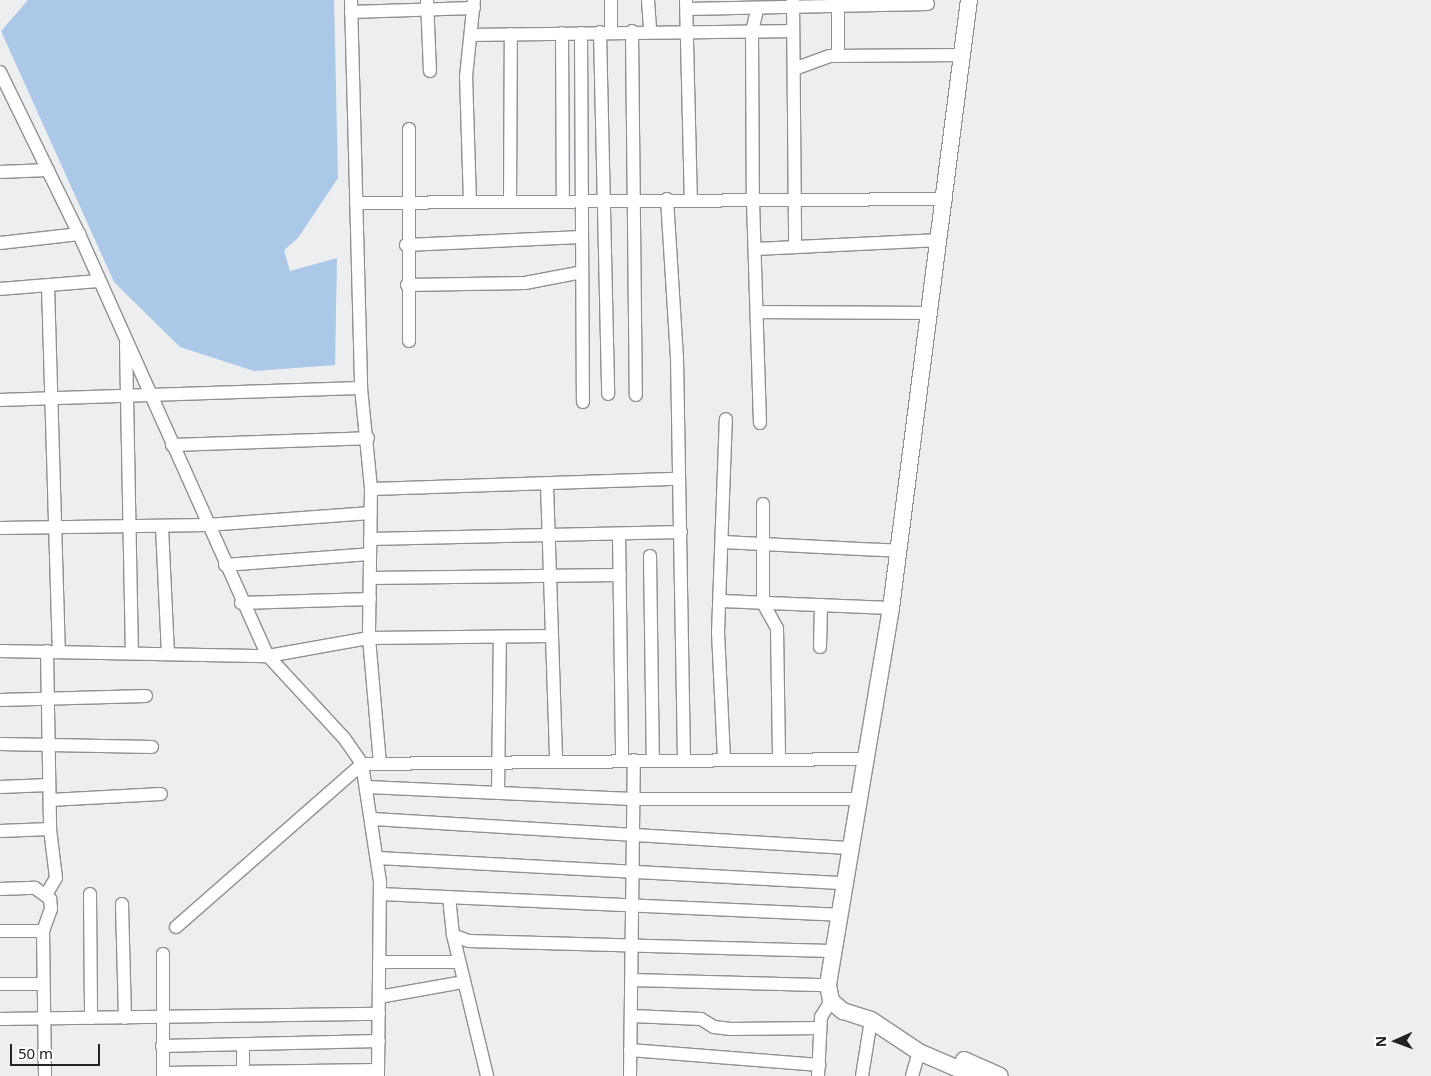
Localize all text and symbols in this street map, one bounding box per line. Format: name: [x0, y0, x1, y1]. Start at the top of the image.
north arrow: [1371, 1016, 1421, 1066]
scale bar: [12, 1034, 102, 1066]
text: N: [1371, 1036, 1390, 1048]
text: 50 m: [18, 1043, 53, 1063]

